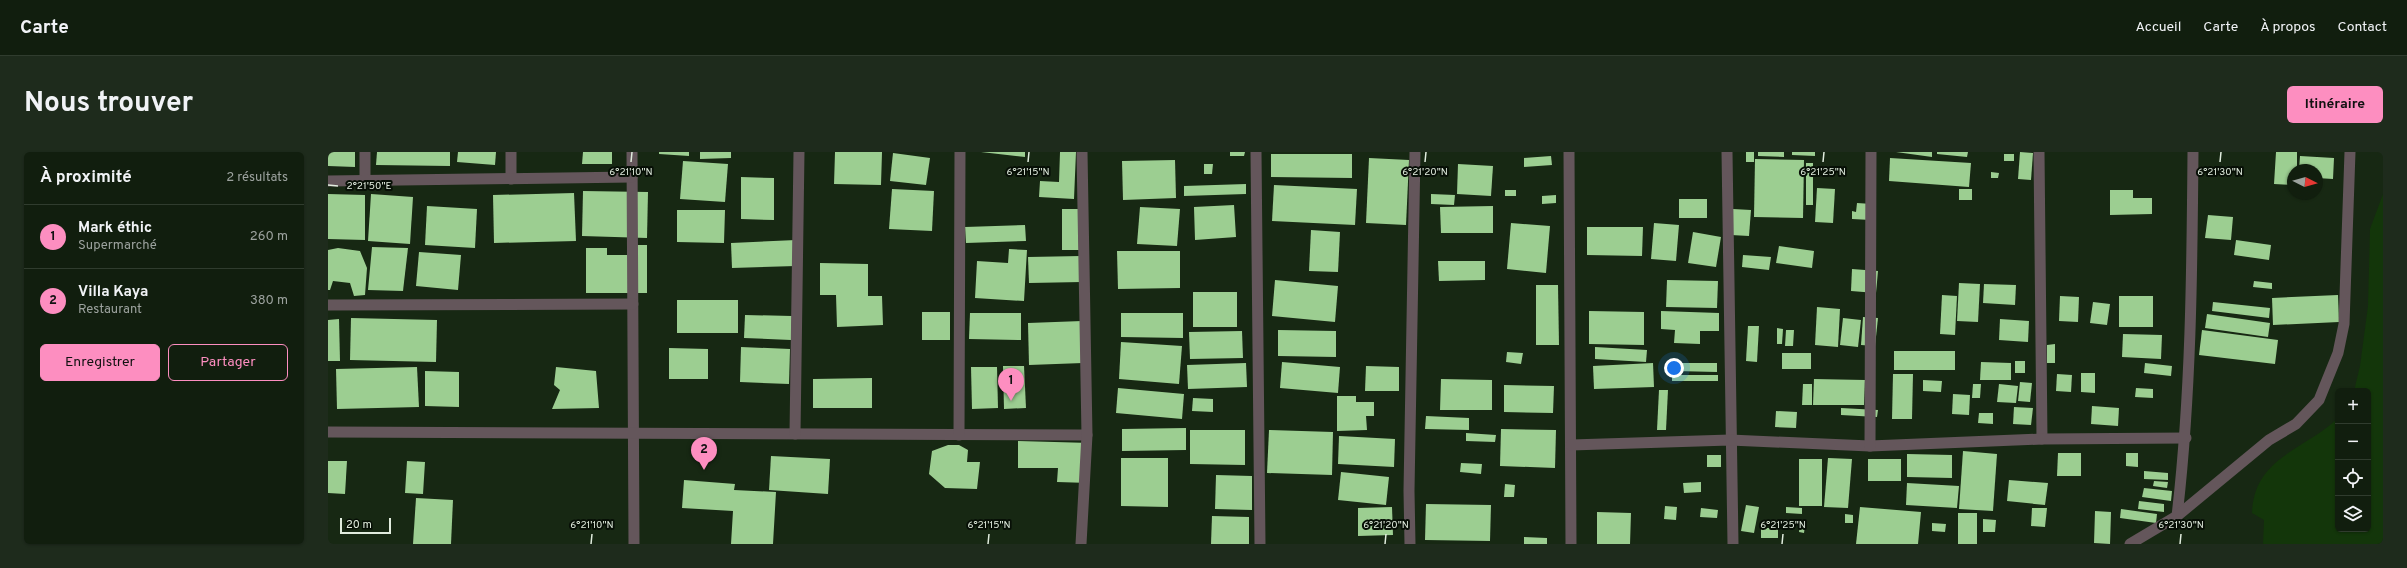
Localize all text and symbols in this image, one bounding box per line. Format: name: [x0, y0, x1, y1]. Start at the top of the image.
text: Carte: [20, 16, 69, 40]
text: Accueil: [2135, 19, 2181, 36]
text: Carte: [2203, 19, 2238, 36]
text: À propos: [2260, 19, 2316, 36]
text: Contact: [2338, 19, 2387, 36]
text: Nous trouver: [24, 86, 193, 122]
button: Itinéraire: [2287, 86, 2383, 123]
north arrow: [2287, 164, 2323, 200]
text: 6°21'10"N: [609, 166, 653, 179]
text: 6°21'15"N: [1006, 166, 1050, 179]
text: 6°21'20"N: [1402, 166, 1448, 179]
text: 6°21'25"N: [1800, 166, 1846, 179]
text: 6°21'30"N: [2197, 166, 2243, 179]
text: À proximité: [40, 167, 132, 189]
text: 2 résultats: [226, 170, 288, 186]
text: 2°21'50"E: [347, 180, 391, 193]
text: Mark éthic: [78, 219, 152, 238]
text: 1: [50, 229, 56, 245]
text: 260 m: [250, 229, 288, 245]
text: Supermarché: [78, 238, 157, 254]
text: Villa Kaya: [78, 283, 148, 302]
text: 2: [49, 293, 57, 309]
text: 380 m: [250, 293, 288, 309]
text: Restaurant: [78, 302, 142, 318]
button: Enregistrer: [40, 344, 160, 381]
button: Partager: [168, 344, 288, 381]
your location: [1664, 358, 1684, 378]
pin: 1: [998, 368, 1024, 401]
map controls: [2335, 388, 2371, 532]
button: +: [2335, 388, 2371, 424]
button: −: [2335, 424, 2371, 460]
pin: 2: [691, 437, 717, 470]
button: locate: [2335, 460, 2371, 496]
button: layers: [2335, 496, 2371, 532]
scale bar: [340, 516, 391, 535]
text: 20 m: [346, 518, 372, 532]
text: 6°21'10"N: [570, 519, 614, 532]
text: 6°21'15"N: [967, 519, 1011, 532]
text: 6°21'20"N: [1363, 519, 1409, 532]
text: 6°21'25"N: [1760, 519, 1806, 532]
text: 6°21'30"N: [2158, 519, 2204, 532]

